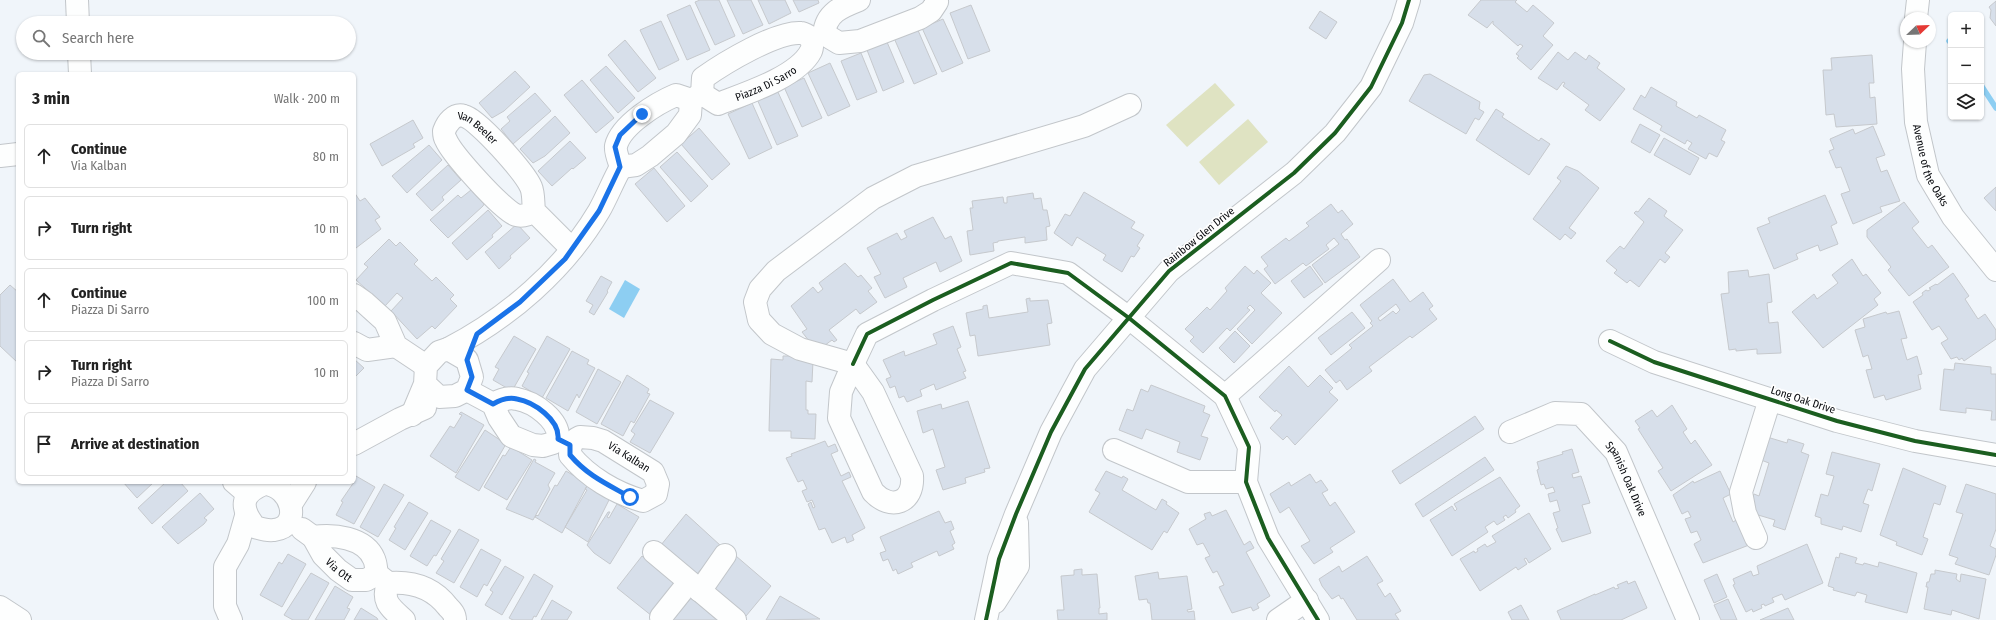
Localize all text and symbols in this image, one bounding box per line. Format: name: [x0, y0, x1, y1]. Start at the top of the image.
north arrow: [1900, 12, 1936, 48]
map controls: [1948, 12, 1984, 120]
button: +: [1948, 12, 1984, 48]
search box: [16, 16, 356, 60]
icon: search: [30, 27, 52, 49]
text: Search here: [62, 29, 134, 47]
button: −: [1948, 48, 1984, 84]
street label: Piazza Di Sarro: [733, 63, 799, 104]
button: layers: [1948, 84, 1984, 120]
text: 3 min: [32, 88, 70, 109]
text: Walk · 200 m: [274, 91, 340, 106]
route end: [633, 105, 651, 123]
street label: Van Beeler: [458, 109, 501, 147]
street label: Avenue of the Oaks: [1910, 123, 1952, 209]
text: Continue: [71, 140, 127, 158]
icon: ahead: [33, 145, 55, 167]
text: 80 m: [313, 149, 339, 164]
text: Via Kalban: [71, 158, 127, 173]
street label: Rainbow Glen Drive: [1161, 204, 1237, 270]
icon: right: [33, 217, 55, 239]
text: Turn right: [71, 219, 132, 237]
text: 10 m: [314, 221, 339, 236]
text: Continue: [71, 284, 127, 302]
icon: ahead: [33, 289, 55, 311]
text: 100 m: [307, 293, 339, 308]
text: Piazza Di Sarro: [71, 302, 149, 317]
text: Turn right: [71, 356, 132, 374]
icon: right: [33, 361, 55, 383]
text: 10 m: [314, 365, 339, 380]
text: Piazza Di Sarro: [71, 374, 149, 389]
street label: Long Oak Drive: [1769, 383, 1837, 417]
icon: arrive: [33, 433, 55, 455]
text: Arrive at destination: [71, 435, 199, 453]
street label: Via Kalban: [606, 439, 652, 475]
street label: Spanish Oak Drive: [1603, 439, 1649, 518]
route start: [621, 488, 639, 506]
street label: Via Ott: [323, 555, 355, 585]

